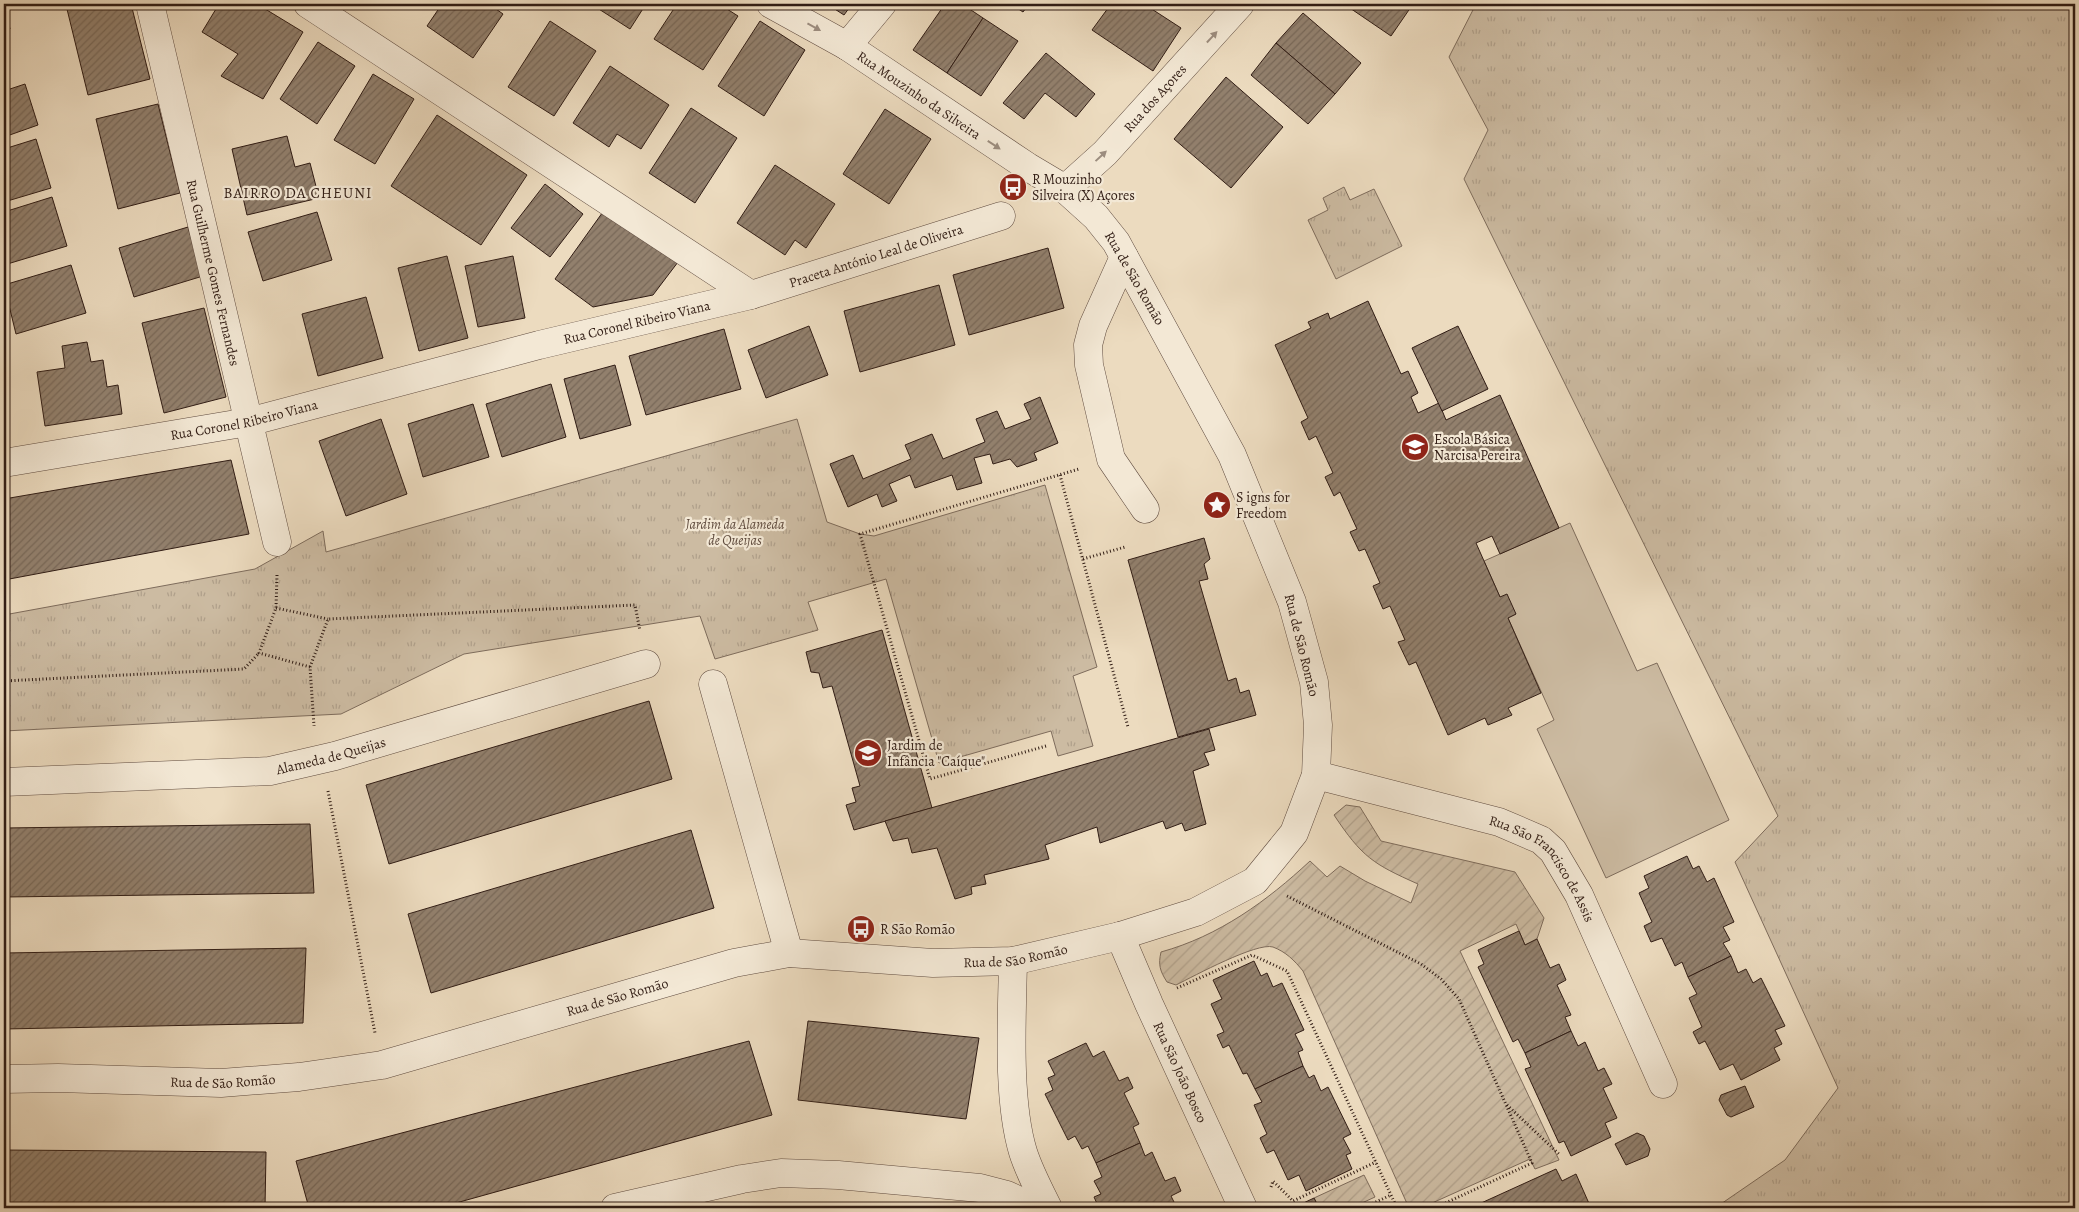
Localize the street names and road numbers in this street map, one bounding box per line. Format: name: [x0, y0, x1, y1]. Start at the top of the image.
street label: Rua Mouzinho da Silveira: [853, 47, 985, 144]
street label: Rua dos Açores: [1119, 60, 1191, 137]
street label: Rua Guilherme Gomes Fernandes: [182, 178, 244, 368]
street label: Praceta António Leal de Oliveira: [787, 219, 966, 292]
street label: Rua de São Romão: [1100, 228, 1169, 329]
street label: Rua Coronel Ribeiro Viana: [562, 296, 713, 349]
street label: Rua Coronel Ribeiro Viana: [169, 395, 320, 445]
street label: Rua de São Romão: [1280, 592, 1323, 698]
street label: Alameda de Queijas: [273, 733, 388, 780]
street label: Rua São Francisco de Assis: [1487, 811, 1599, 925]
street label: Rua de São Romão: [963, 940, 1070, 972]
street label: Rua de São Romão: [564, 974, 671, 1021]
street label: Rua São João Bosco: [1148, 1019, 1211, 1126]
street label: Rua de São Romão: [170, 1070, 276, 1093]

